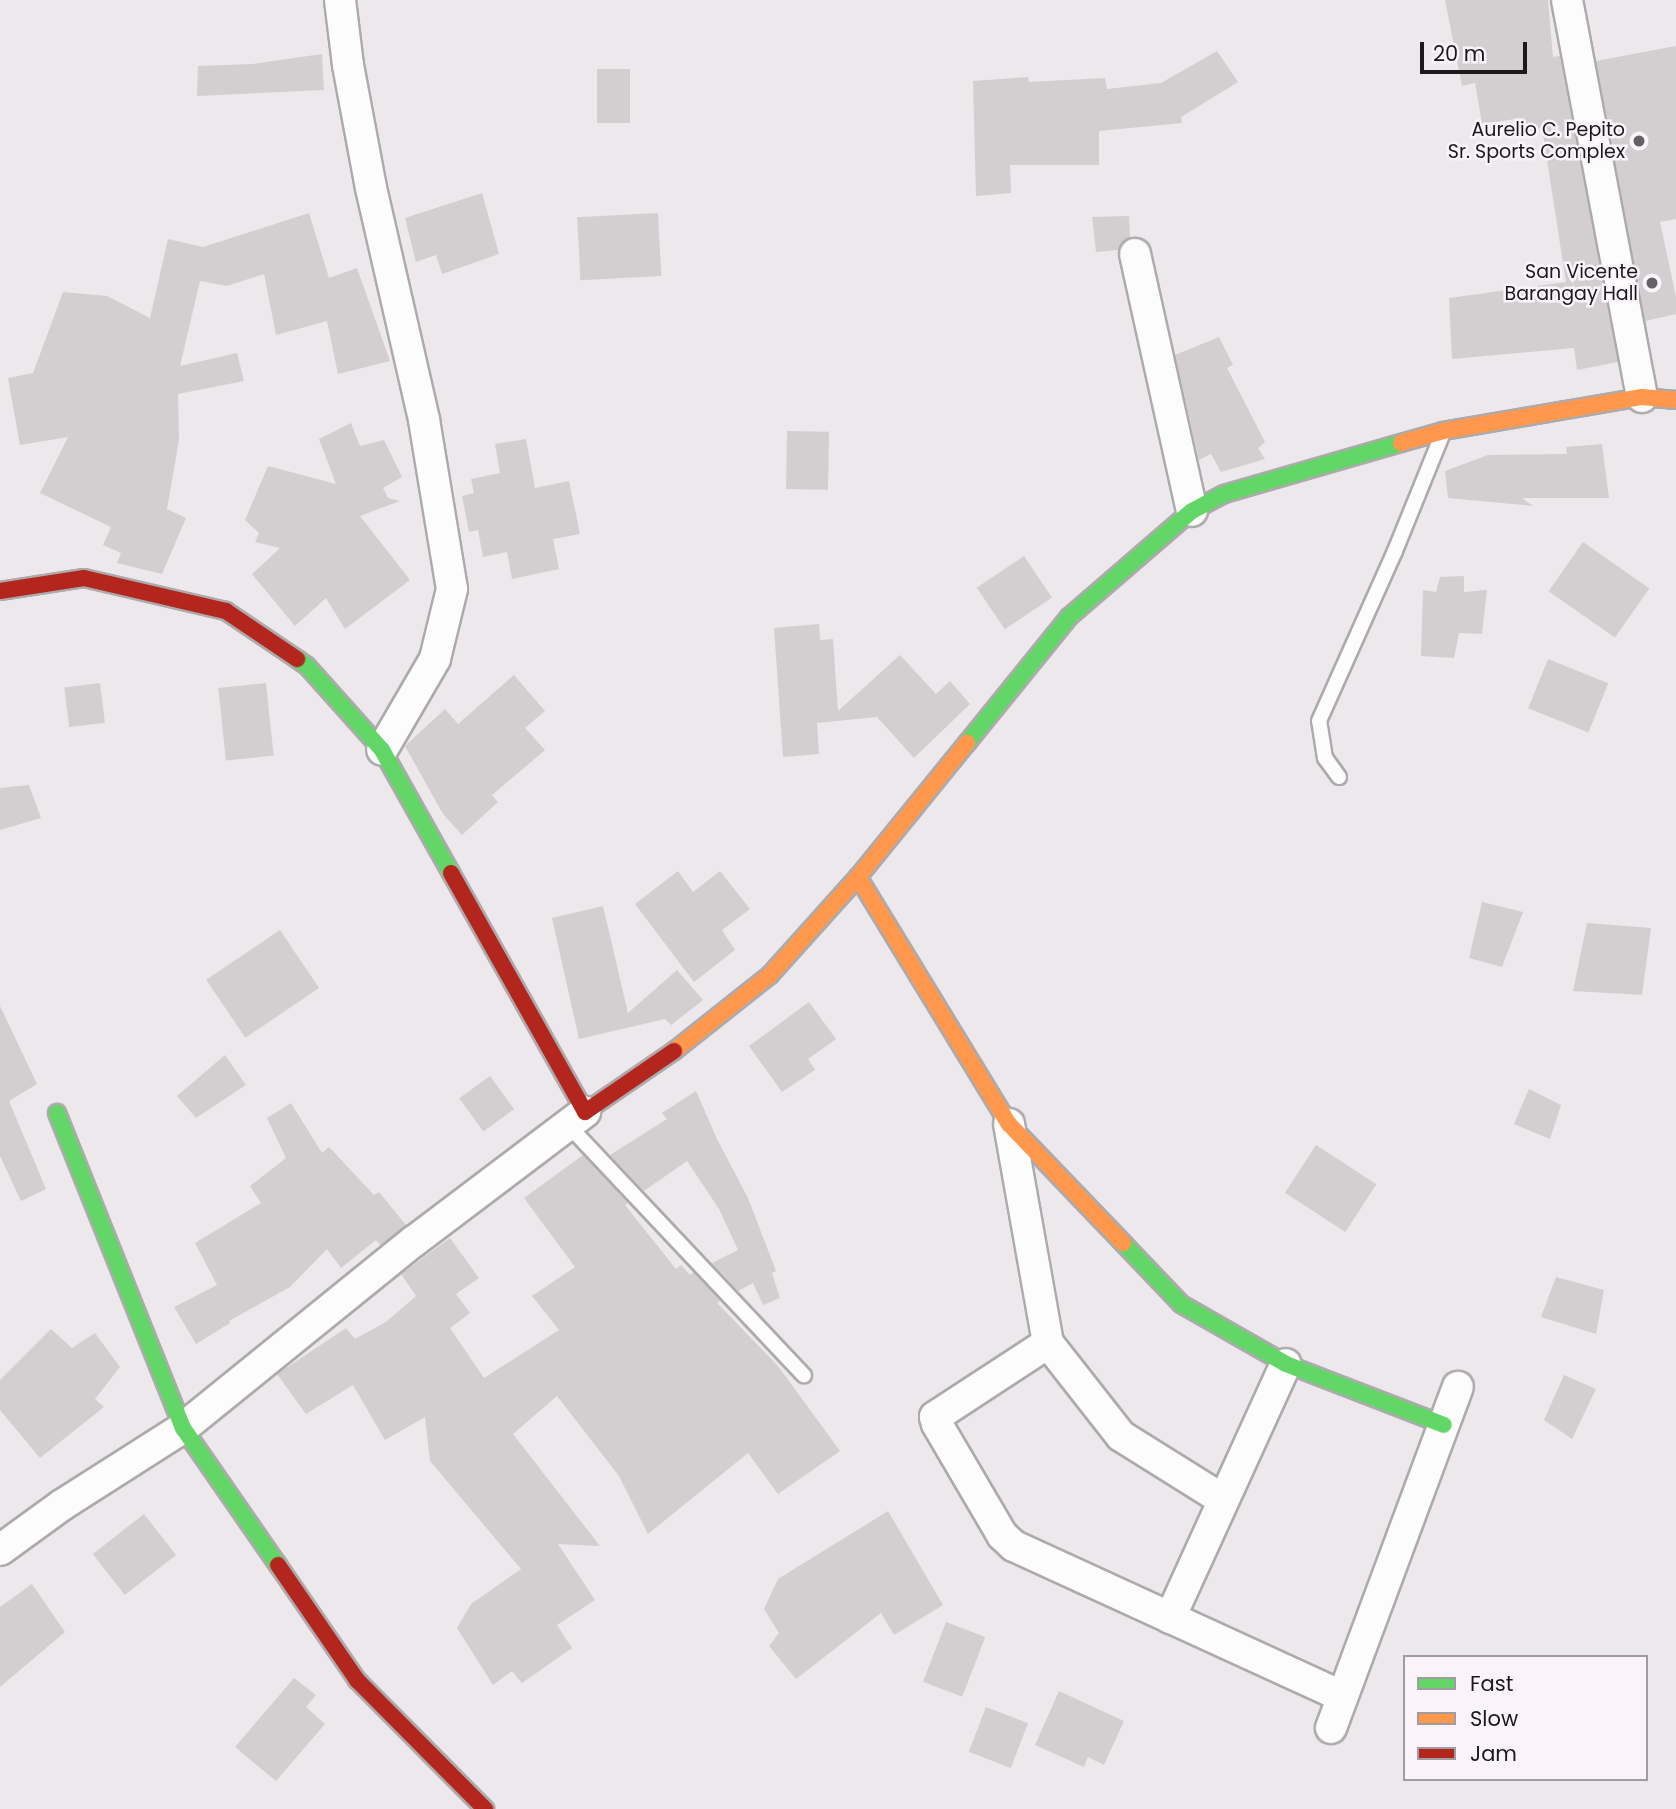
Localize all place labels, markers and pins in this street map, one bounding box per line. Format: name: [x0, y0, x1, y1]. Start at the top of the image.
place label: Aurelio C. Pepito Sr. Sports Complex: [1448, 119, 1625, 163]
marker: Aurelio C. Pepito Sr. Sports Complex: [1631, 133, 1647, 149]
place label: San Vicente Barangay Hall: [1505, 261, 1638, 305]
marker: San Vicente Barangay Hall: [1644, 275, 1660, 291]

